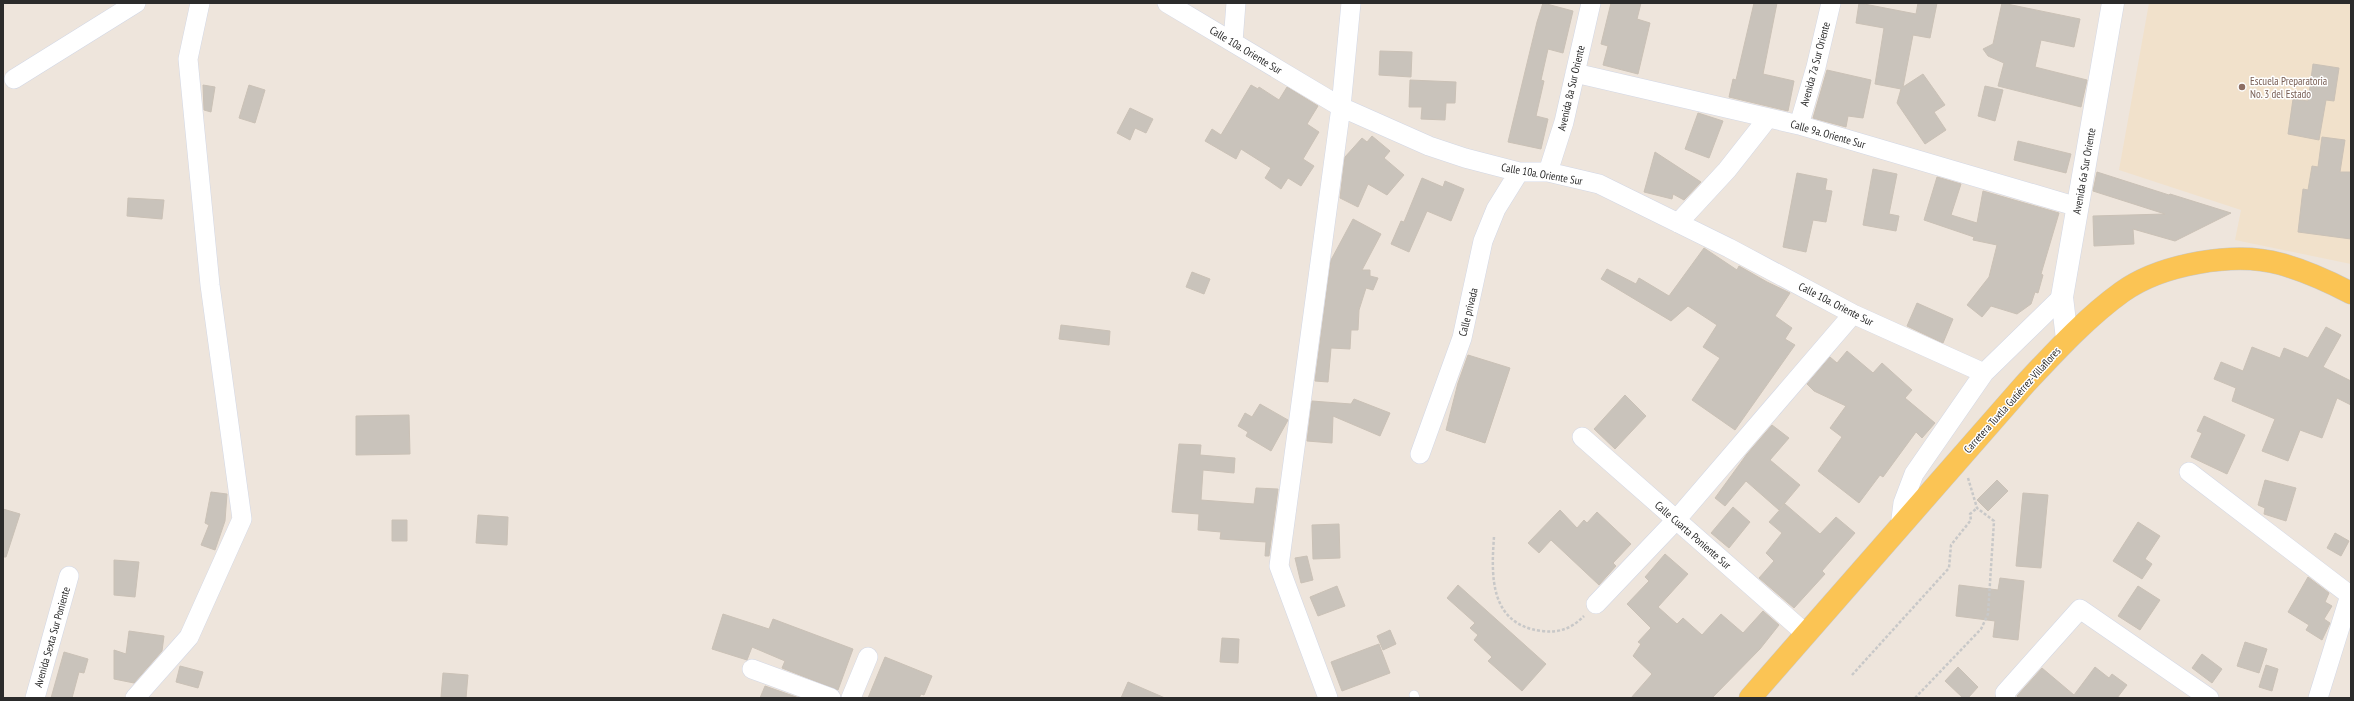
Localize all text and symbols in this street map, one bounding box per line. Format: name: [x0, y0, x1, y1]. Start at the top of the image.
street label: Avenida 7a Sur Oriente: [1797, 20, 1833, 108]
street label: Calle 10a. Oriente Sur: [1207, 23, 1285, 77]
street label: Avenida 8a Sur Oriente: [1554, 44, 1588, 132]
place label: Escuela Preparatoria No. 3 del Estado: [2250, 74, 2327, 101]
marker: Escuela Preparatoria No. 3 del Estado: [2237, 82, 2247, 92]
street label: Calle 9a. Oriente Sur: [1789, 117, 1867, 151]
street label: Avenida 6a Sur Oriente: [2070, 126, 2099, 215]
street label: Calle 10a. Oriente Sur: [1500, 160, 1584, 188]
street label: Calle 10a. Oriente Sur: [1796, 279, 1876, 329]
street label: Calle privada: [1455, 286, 1481, 338]
street label: Carretera Tuxtla Gutiérrez-Villaflores: [1961, 344, 2064, 456]
street label: Calle Cuarta Poniente Sur: [1652, 498, 1734, 572]
street label: Avenida Sexta Sur Poniente: [31, 585, 73, 689]

